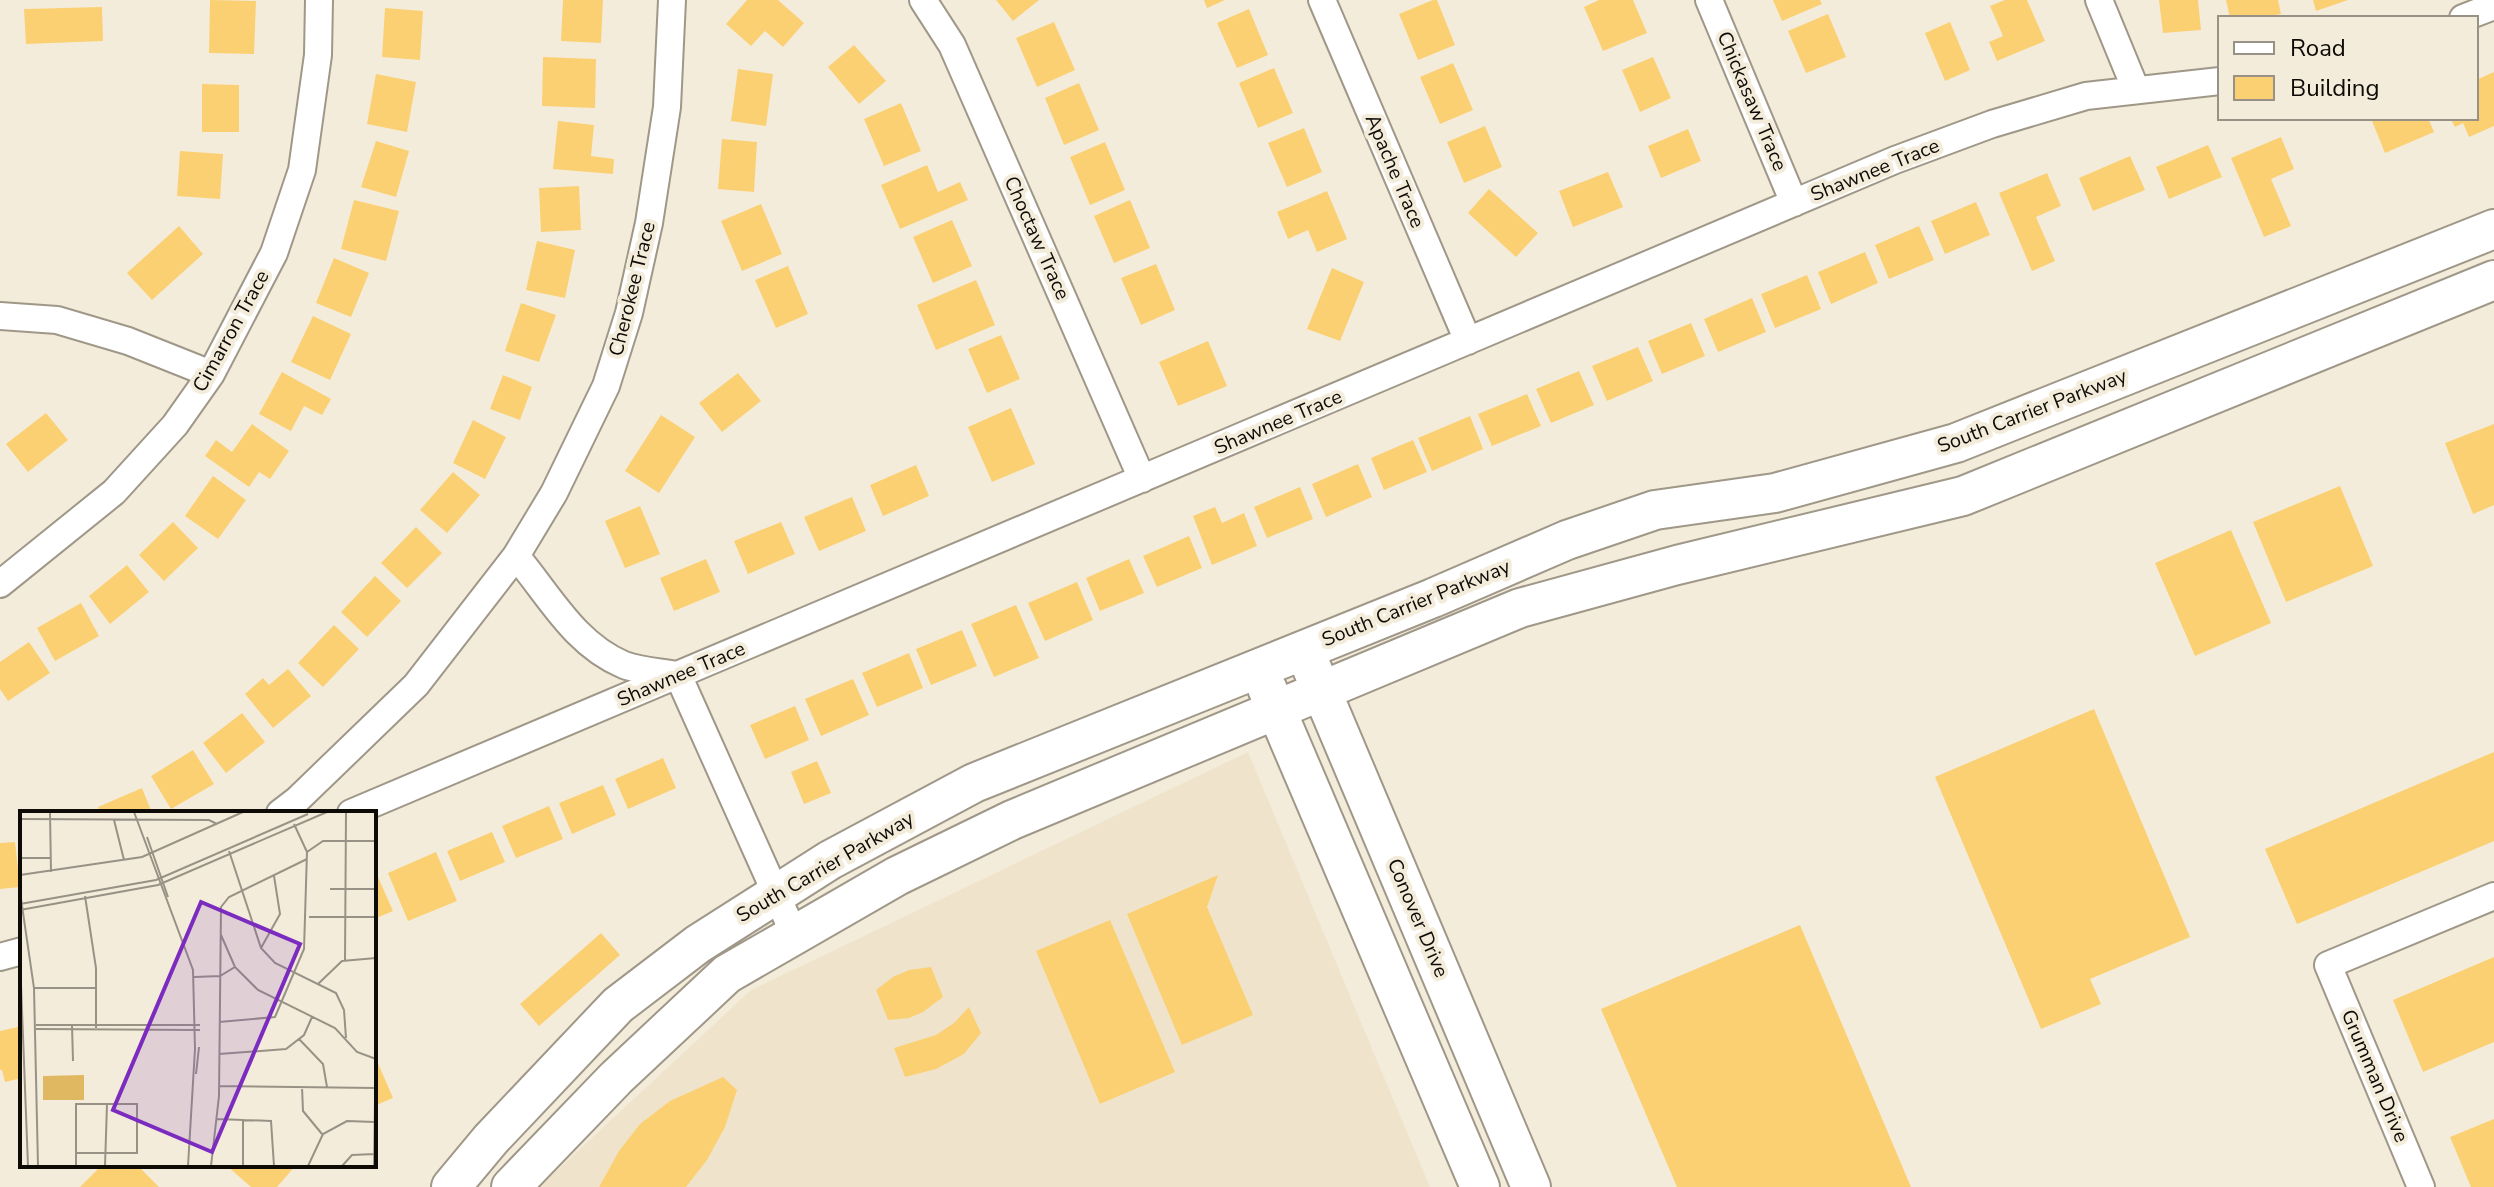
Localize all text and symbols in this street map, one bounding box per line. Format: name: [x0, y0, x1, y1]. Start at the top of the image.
legend: [2218, 16, 2478, 120]
street label: Chickasaw Trace: [1710, 27, 1794, 175]
text: Road: [2290, 32, 2346, 64]
text: Building: [2290, 72, 2380, 104]
street label: Apache Trace: [1359, 110, 1431, 232]
street label: Shawnee Trace: [1807, 132, 1943, 208]
street label: Choctaw Trace: [998, 172, 1076, 304]
street label: Cherokee Trace: [602, 219, 662, 359]
street label: Cimarron Trace: [186, 265, 276, 397]
street label: South Carrier Parkway: [1933, 362, 2131, 460]
street label: Shawnee Trace: [1210, 383, 1346, 461]
street label: South Carrier Parkway: [1318, 553, 1515, 653]
street label: Shawnee Trace: [613, 635, 749, 713]
street label: South Carrier Parkway: [731, 805, 919, 929]
inset map: [20, 811, 376, 1167]
street label: Conover Drive: [1381, 854, 1455, 982]
street label: Grumman Drive: [2335, 1006, 2415, 1146]

